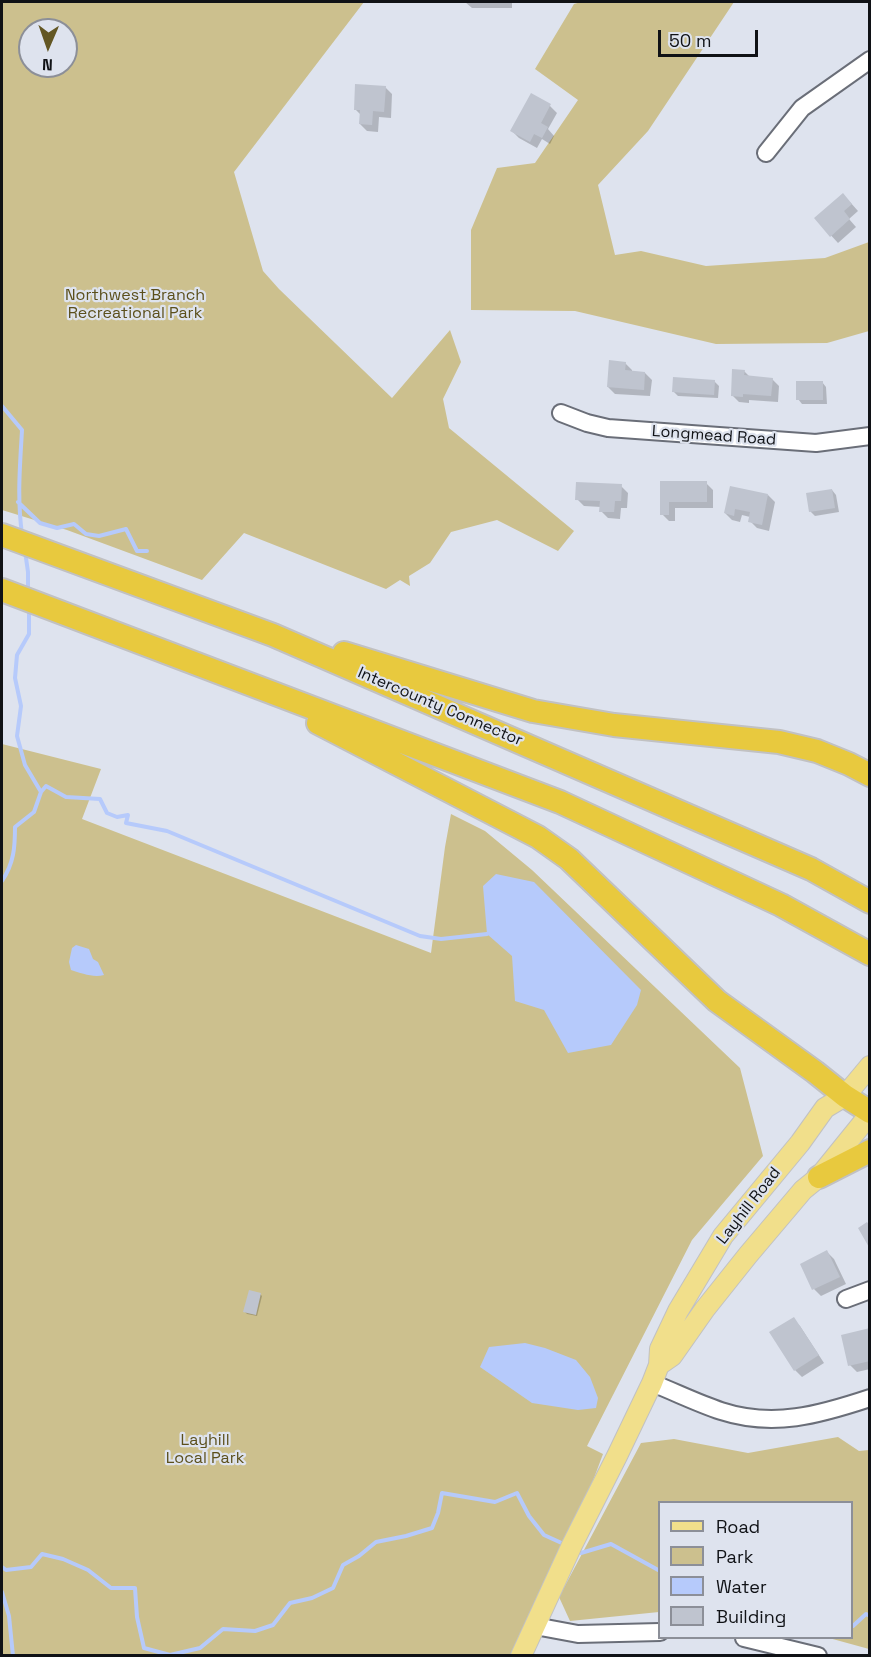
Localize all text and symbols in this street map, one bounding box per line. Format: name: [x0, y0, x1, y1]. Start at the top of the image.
north arrow: [18, 18, 78, 78]
scale bar: [661, 18, 762, 56]
text: 50 m: [669, 29, 711, 52]
text: N: [42, 54, 53, 75]
park label: Northwest Branch Recreational Park: [65, 286, 205, 324]
street label: Longmead Road: [651, 422, 777, 450]
street label: Intercounty Connector: [355, 664, 525, 750]
street label: Layhill Road: [713, 1164, 785, 1248]
park label: Layhill Local Park: [166, 1431, 244, 1469]
legend: [658, 1501, 853, 1639]
text: Road: [716, 1515, 760, 1538]
text: Park: [716, 1545, 753, 1568]
text: Water: [716, 1575, 767, 1598]
text: Building: [716, 1605, 786, 1628]

